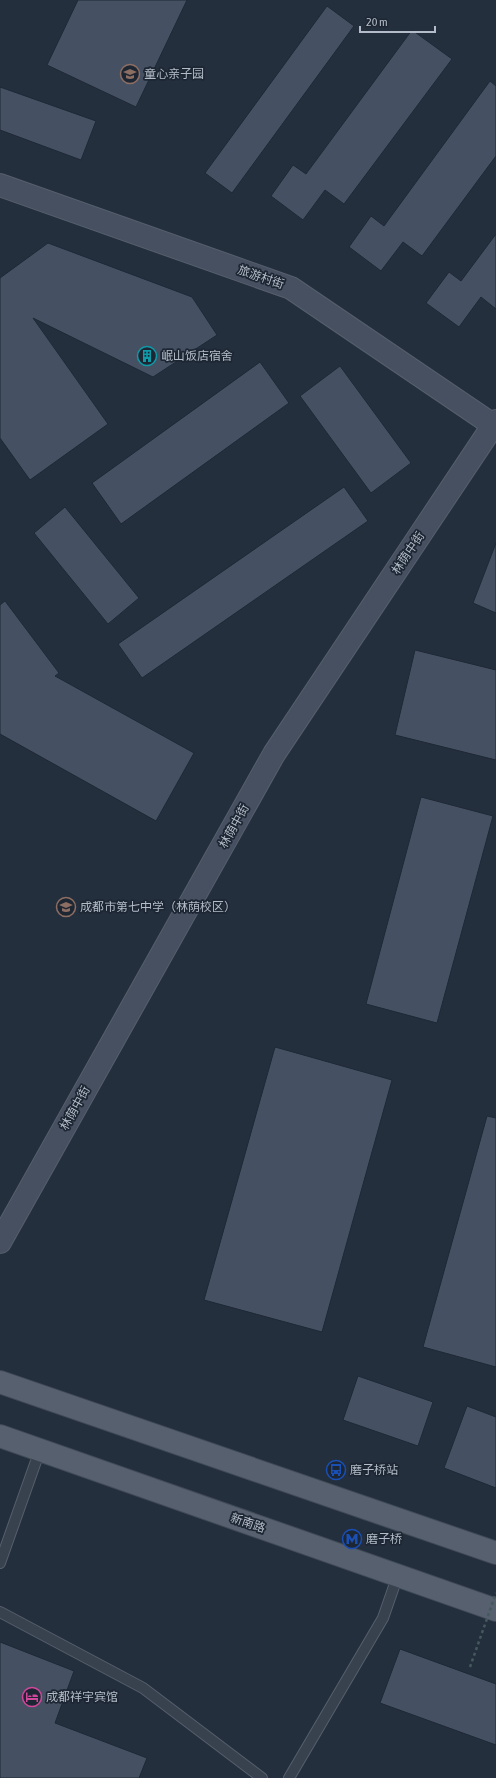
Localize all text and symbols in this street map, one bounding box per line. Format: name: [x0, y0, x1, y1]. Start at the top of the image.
scale bar: [360, 8, 435, 34]
text: 20 m: [366, 15, 388, 29]
school or university icon: 童心亲子园: [119, 63, 141, 85]
place label: 童心亲子园: [144, 67, 204, 81]
street label: 旅游村街: [236, 263, 286, 291]
building icon: 岷山饭店宿舍: [136, 345, 158, 367]
place label: 岷山饭店宿舍: [161, 349, 233, 363]
street label: 林荫中街: [389, 529, 427, 577]
street label: 林荫中街: [216, 802, 252, 850]
school or university icon: 成都市第七中学（林荫校区）: [55, 896, 77, 918]
place label: 成都市第七中学（林荫校区）: [80, 900, 236, 914]
street label: 林荫中街: [57, 1084, 93, 1132]
bus stop icon: 磨子桥站: [325, 1459, 347, 1481]
place label: 磨子桥站: [350, 1463, 398, 1477]
street label: 新南路: [229, 1511, 267, 1535]
metro station icon: 磨子桥: [341, 1528, 363, 1550]
place label: 磨子桥: [366, 1532, 402, 1546]
hotel icon: 成都祥宇宾馆: [21, 1686, 43, 1708]
place label: 成都祥宇宾馆: [46, 1690, 118, 1704]

